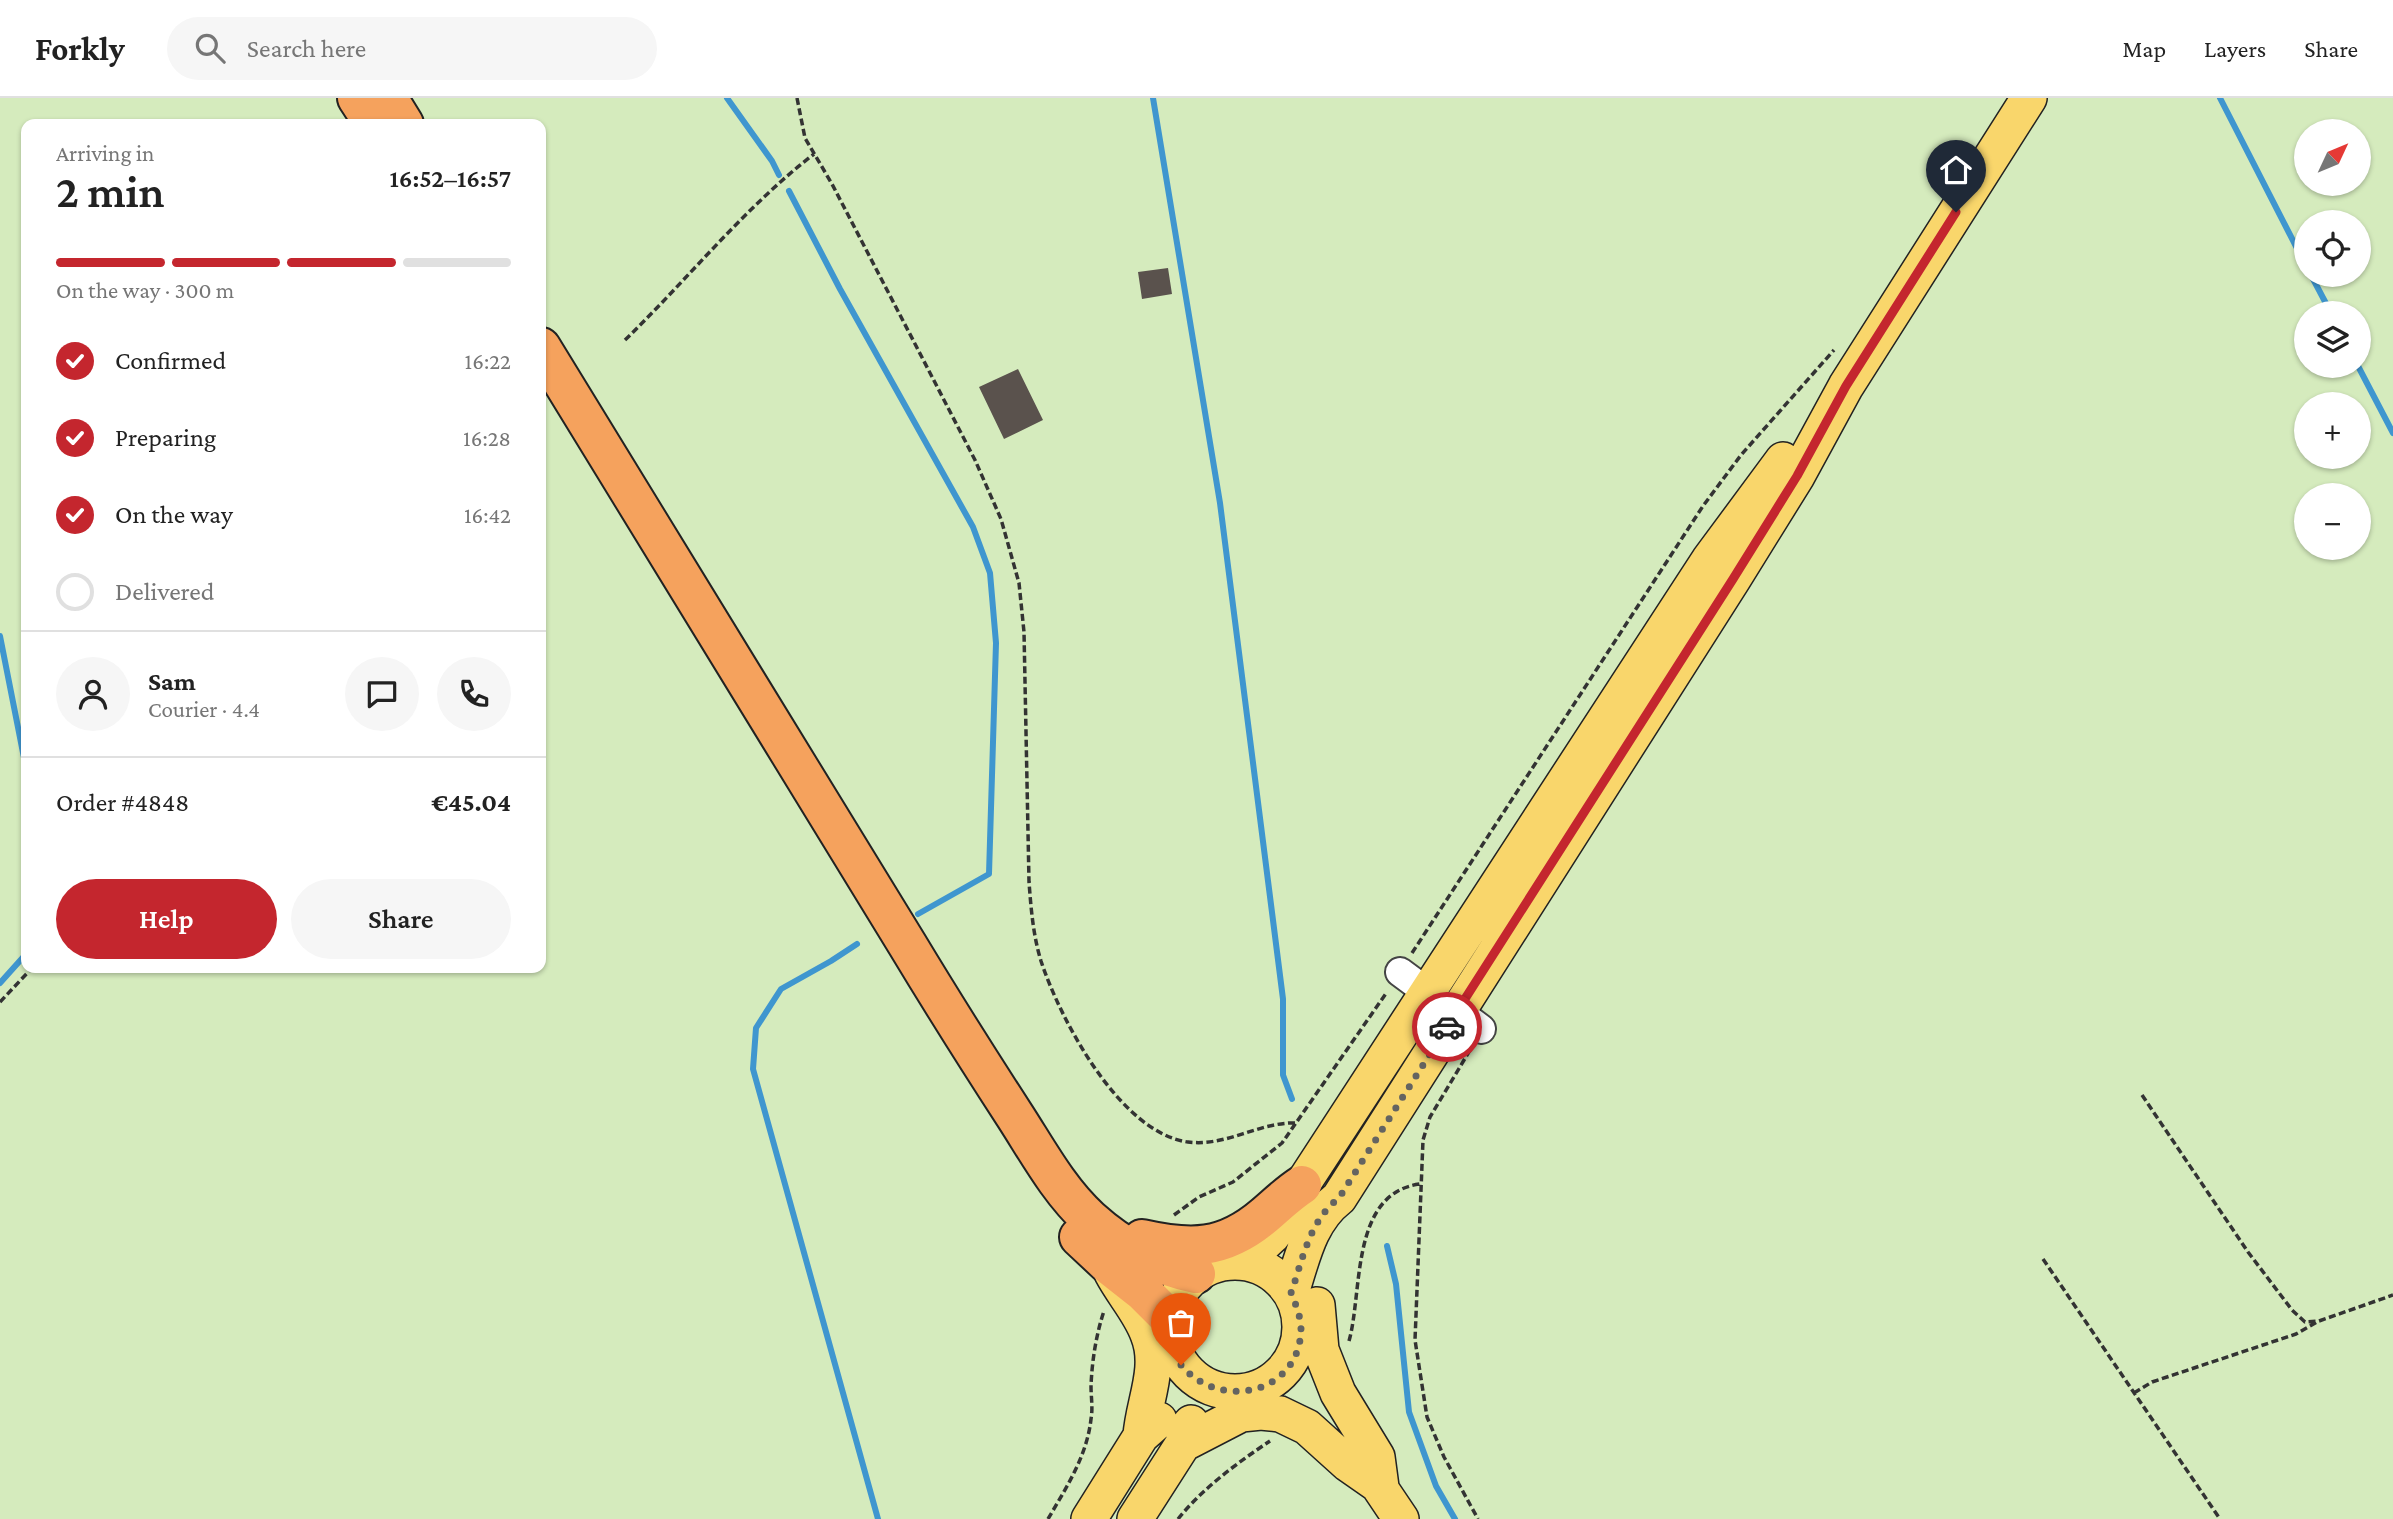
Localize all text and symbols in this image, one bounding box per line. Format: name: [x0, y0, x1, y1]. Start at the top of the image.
search box: [167, 17, 657, 80]
icon: search: [191, 29, 229, 67]
text: Forkly: [35, 30, 125, 67]
text: Search here: [247, 34, 366, 63]
text: Map: [2122, 35, 2166, 62]
text: Layers: [2204, 35, 2266, 62]
text: Share: [2304, 35, 2358, 62]
north arrow: [2294, 119, 2371, 196]
map controls: [2294, 119, 2371, 560]
text: Arriving in: [56, 140, 154, 166]
pin: [1926, 140, 1986, 212]
icon: home: [1937, 151, 1975, 189]
text: 16:52–16:57: [389, 164, 511, 193]
text: 2 min: [56, 166, 164, 217]
button: locate: [2294, 210, 2371, 287]
text: On the way · 300 m: [56, 277, 234, 303]
button: layers: [2294, 301, 2371, 378]
icon: check: [56, 342, 94, 380]
text: Confirmed: [115, 346, 226, 375]
text: 16:22: [465, 348, 511, 374]
button: +: [2294, 392, 2371, 469]
icon: check: [56, 419, 94, 457]
text: Preparing: [115, 423, 216, 452]
text: 16:28: [463, 425, 511, 451]
button: −: [2294, 483, 2371, 560]
icon: check: [56, 496, 94, 534]
text: On the way: [115, 500, 233, 529]
text: 16:42: [464, 502, 511, 528]
text: Delivered: [115, 577, 214, 606]
button: person: [56, 657, 130, 731]
button: chat: [345, 657, 419, 731]
button: phone: [437, 657, 511, 731]
text: Sam: [148, 667, 196, 696]
text: Courier · 4.4: [148, 696, 260, 722]
text: Order #4848: [56, 788, 189, 817]
text: €45.04: [431, 788, 511, 817]
button: Help: [56, 879, 277, 959]
button: Share: [291, 879, 511, 959]
courier: [1412, 992, 1482, 1062]
icon: car: [1428, 1008, 1466, 1046]
pin: [1151, 1293, 1211, 1365]
icon: bag: [1162, 1304, 1200, 1342]

